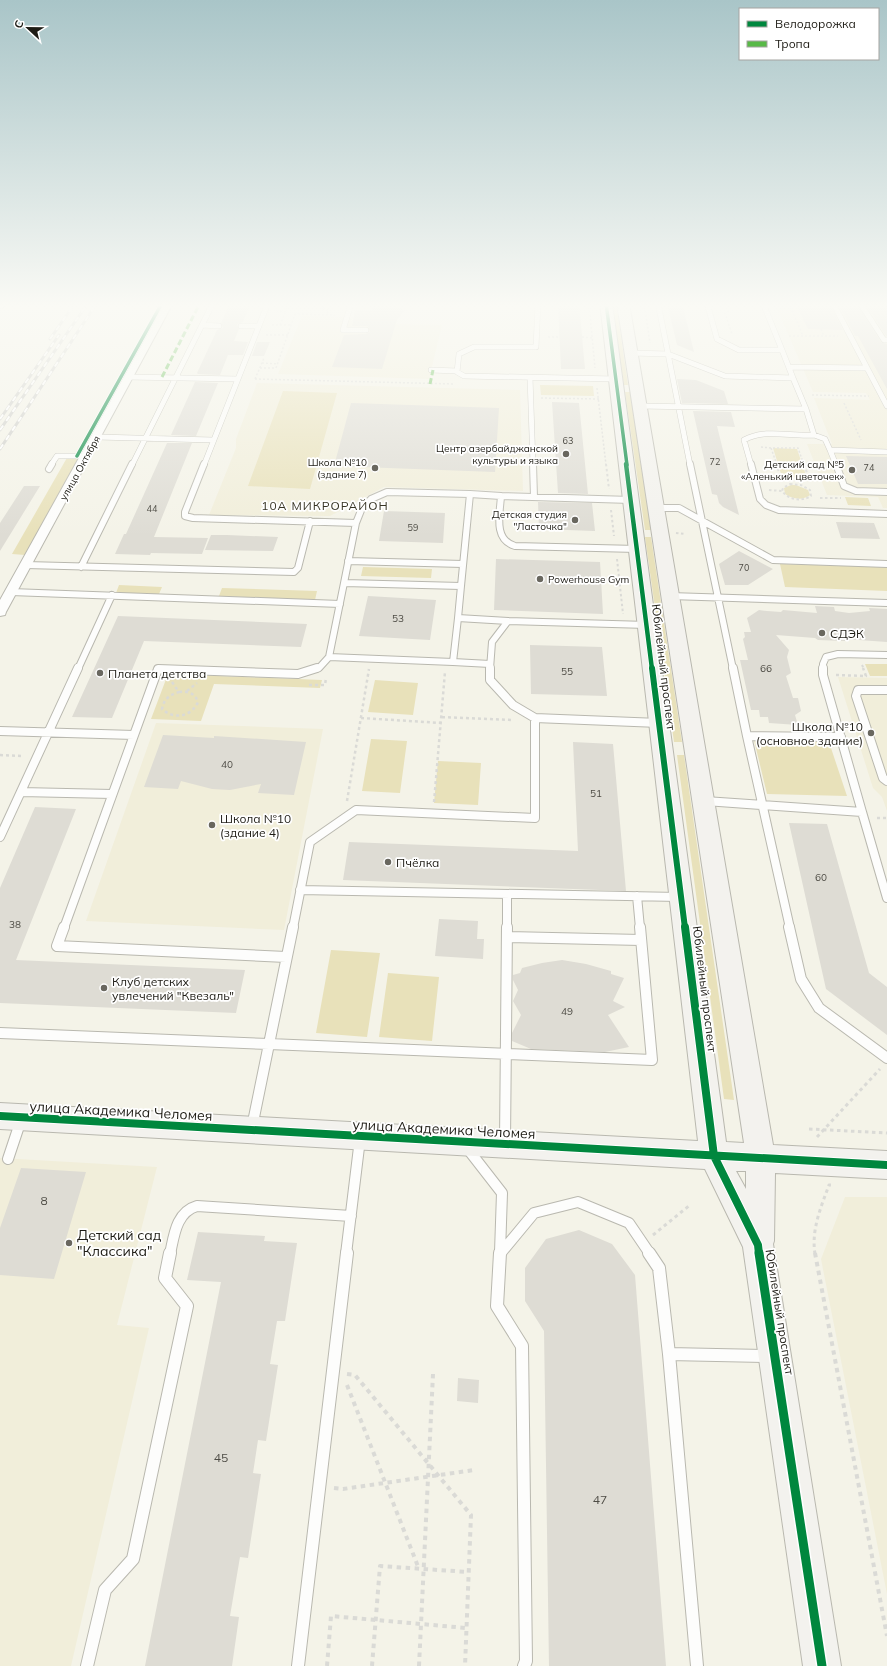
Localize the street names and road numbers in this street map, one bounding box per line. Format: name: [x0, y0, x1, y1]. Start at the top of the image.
street label: улица Октября: [57, 433, 103, 503]
street label: Юбилейный проспект: [649, 603, 679, 731]
street label: Юбилейный проспект: [690, 925, 720, 1053]
street label: улица Академика Челомея: [29, 1097, 213, 1125]
street label: улица Академика Челомея: [352, 1115, 536, 1143]
street label: Юбилейный проспект: [763, 1248, 797, 1376]

